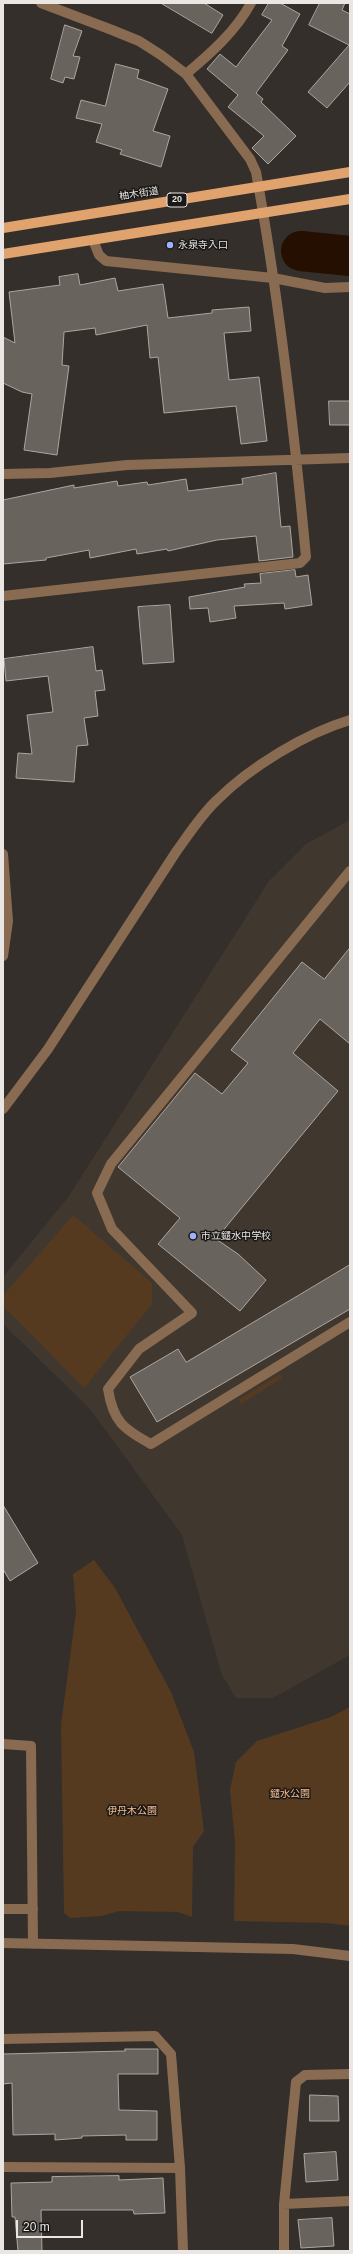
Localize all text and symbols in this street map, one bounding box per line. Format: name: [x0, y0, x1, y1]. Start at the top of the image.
street label: 柚木街道: [118, 185, 160, 203]
road number: 20: [167, 193, 187, 207]
place label: 永泉寺入口: [178, 239, 228, 251]
marker: 永泉寺入口: [165, 240, 175, 250]
place label: 市立鑓水中学校: [201, 1230, 271, 1242]
marker: 市立鑓水中学校: [188, 1231, 198, 1241]
park label: 鑓水公園: [270, 1788, 310, 1800]
park label: 伊丹木公園: [107, 1805, 157, 1817]
scale bar: [18, 2212, 85, 2238]
text: 20 m: [23, 2220, 50, 2234]

